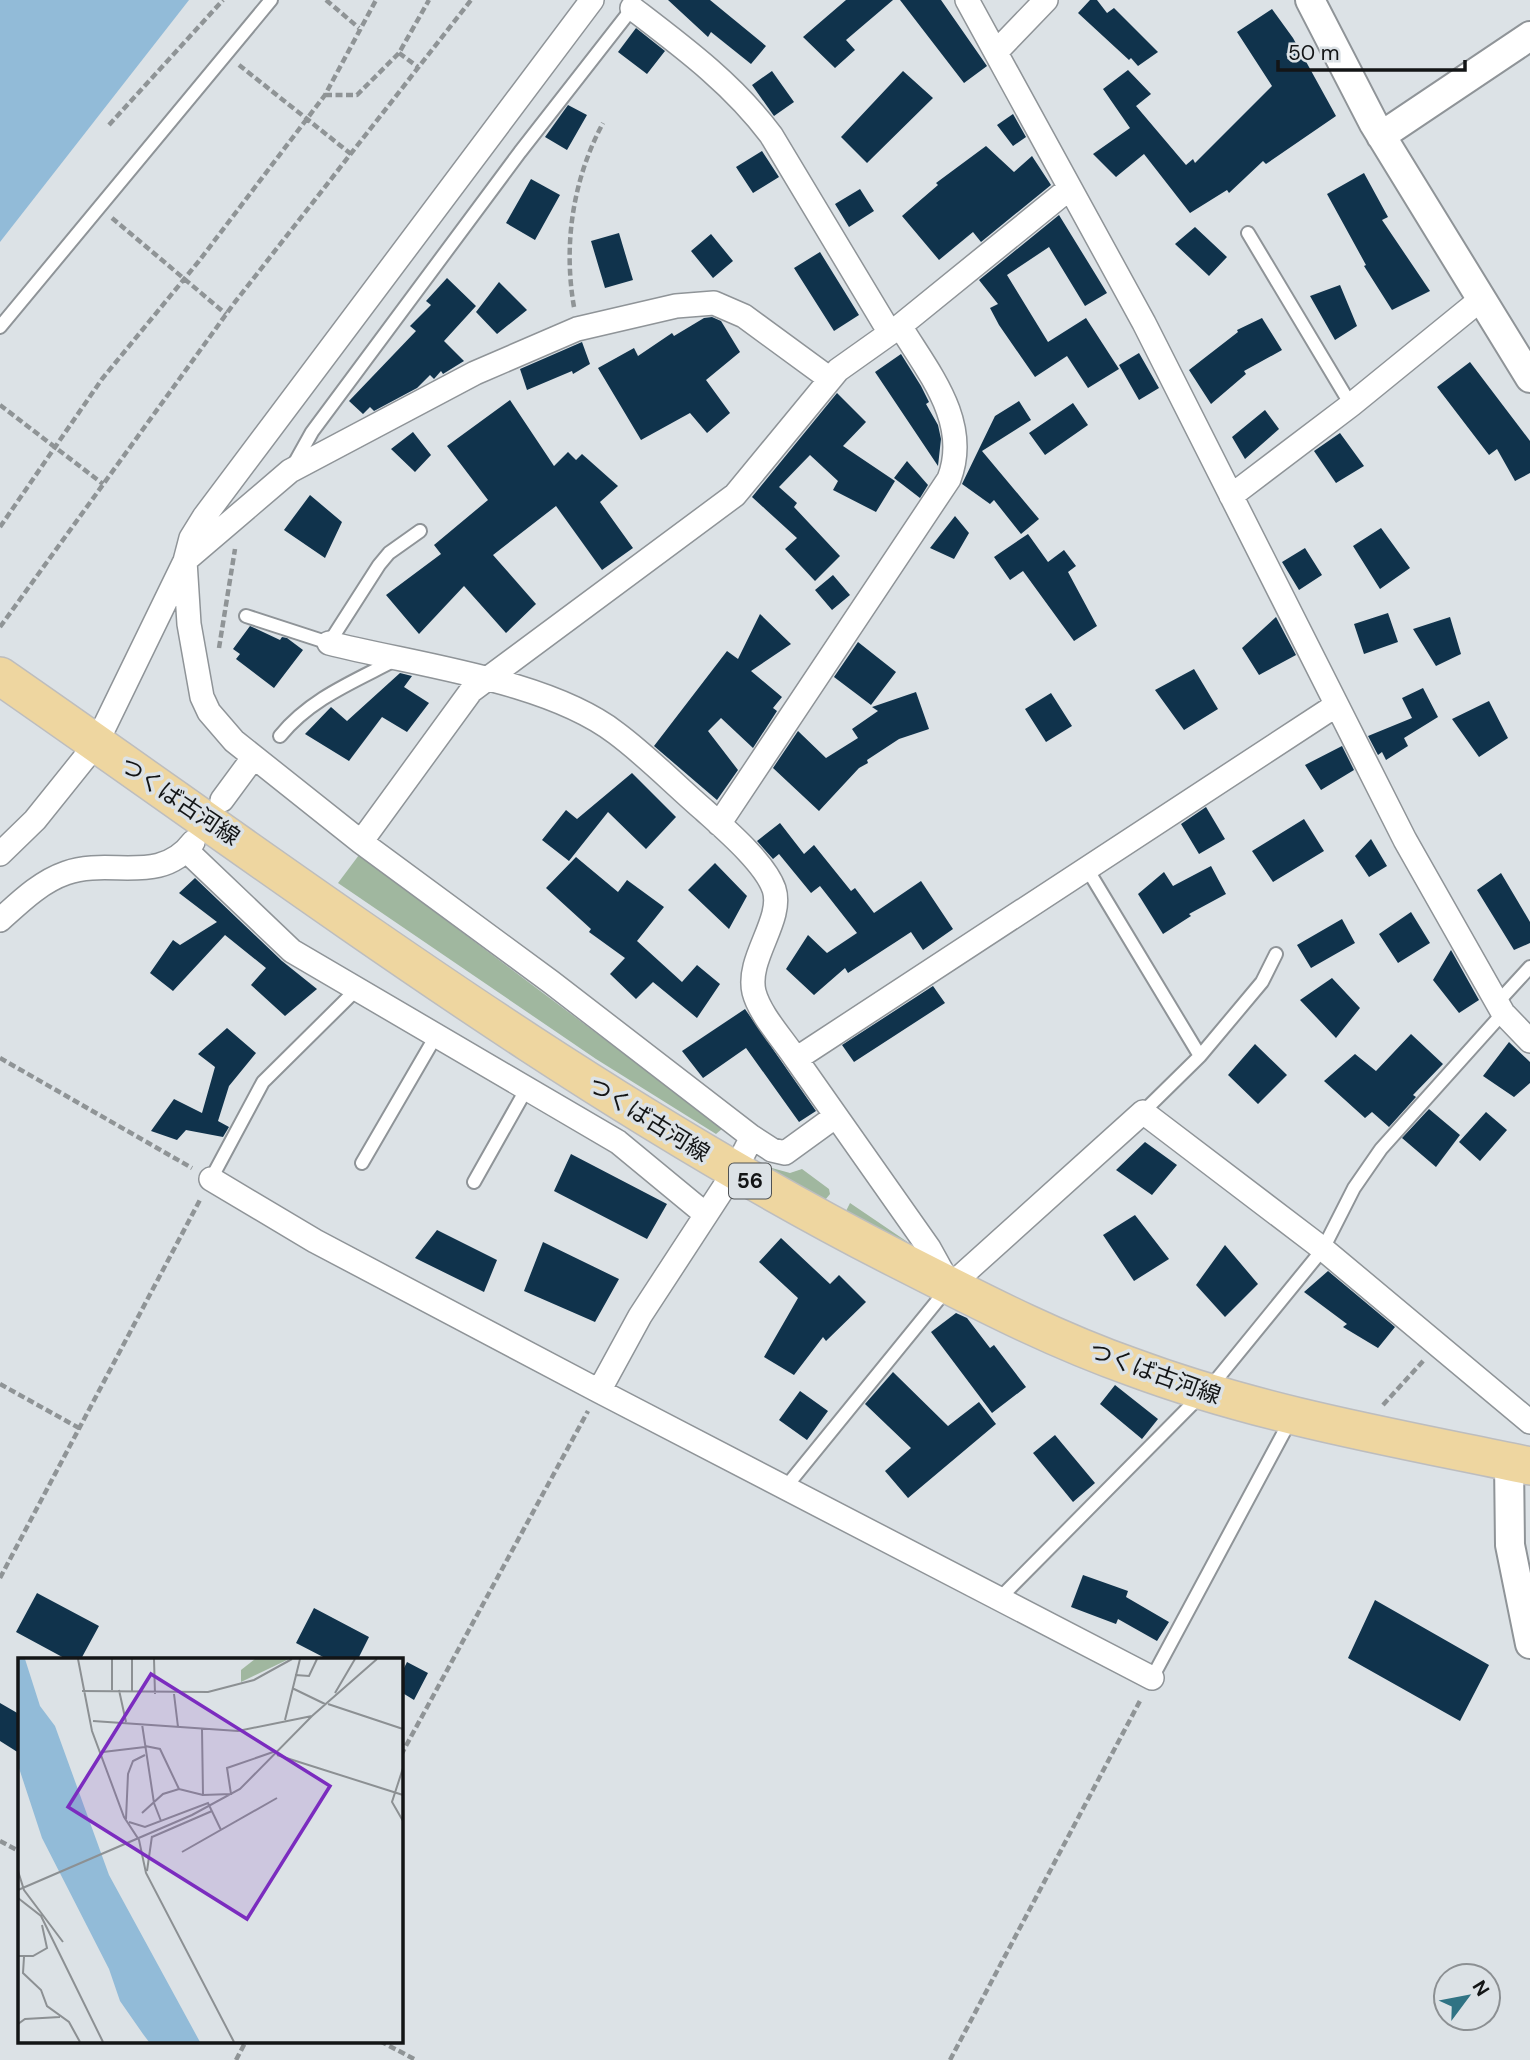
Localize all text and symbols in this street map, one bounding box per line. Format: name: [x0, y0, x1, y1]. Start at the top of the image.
scale bar: [1278, 28, 1465, 72]
text: 50 m: [1288, 39, 1339, 67]
street label: つくば古河線: [114, 750, 246, 852]
street label: つくば古河線: [583, 1070, 715, 1168]
road number: 56: [729, 1164, 771, 1198]
street label: つくば古河線: [1085, 1335, 1225, 1411]
inset map: [18, 1658, 402, 2042]
north arrow: [1432, 1962, 1502, 2032]
text: N: [1467, 1976, 1495, 2001]

